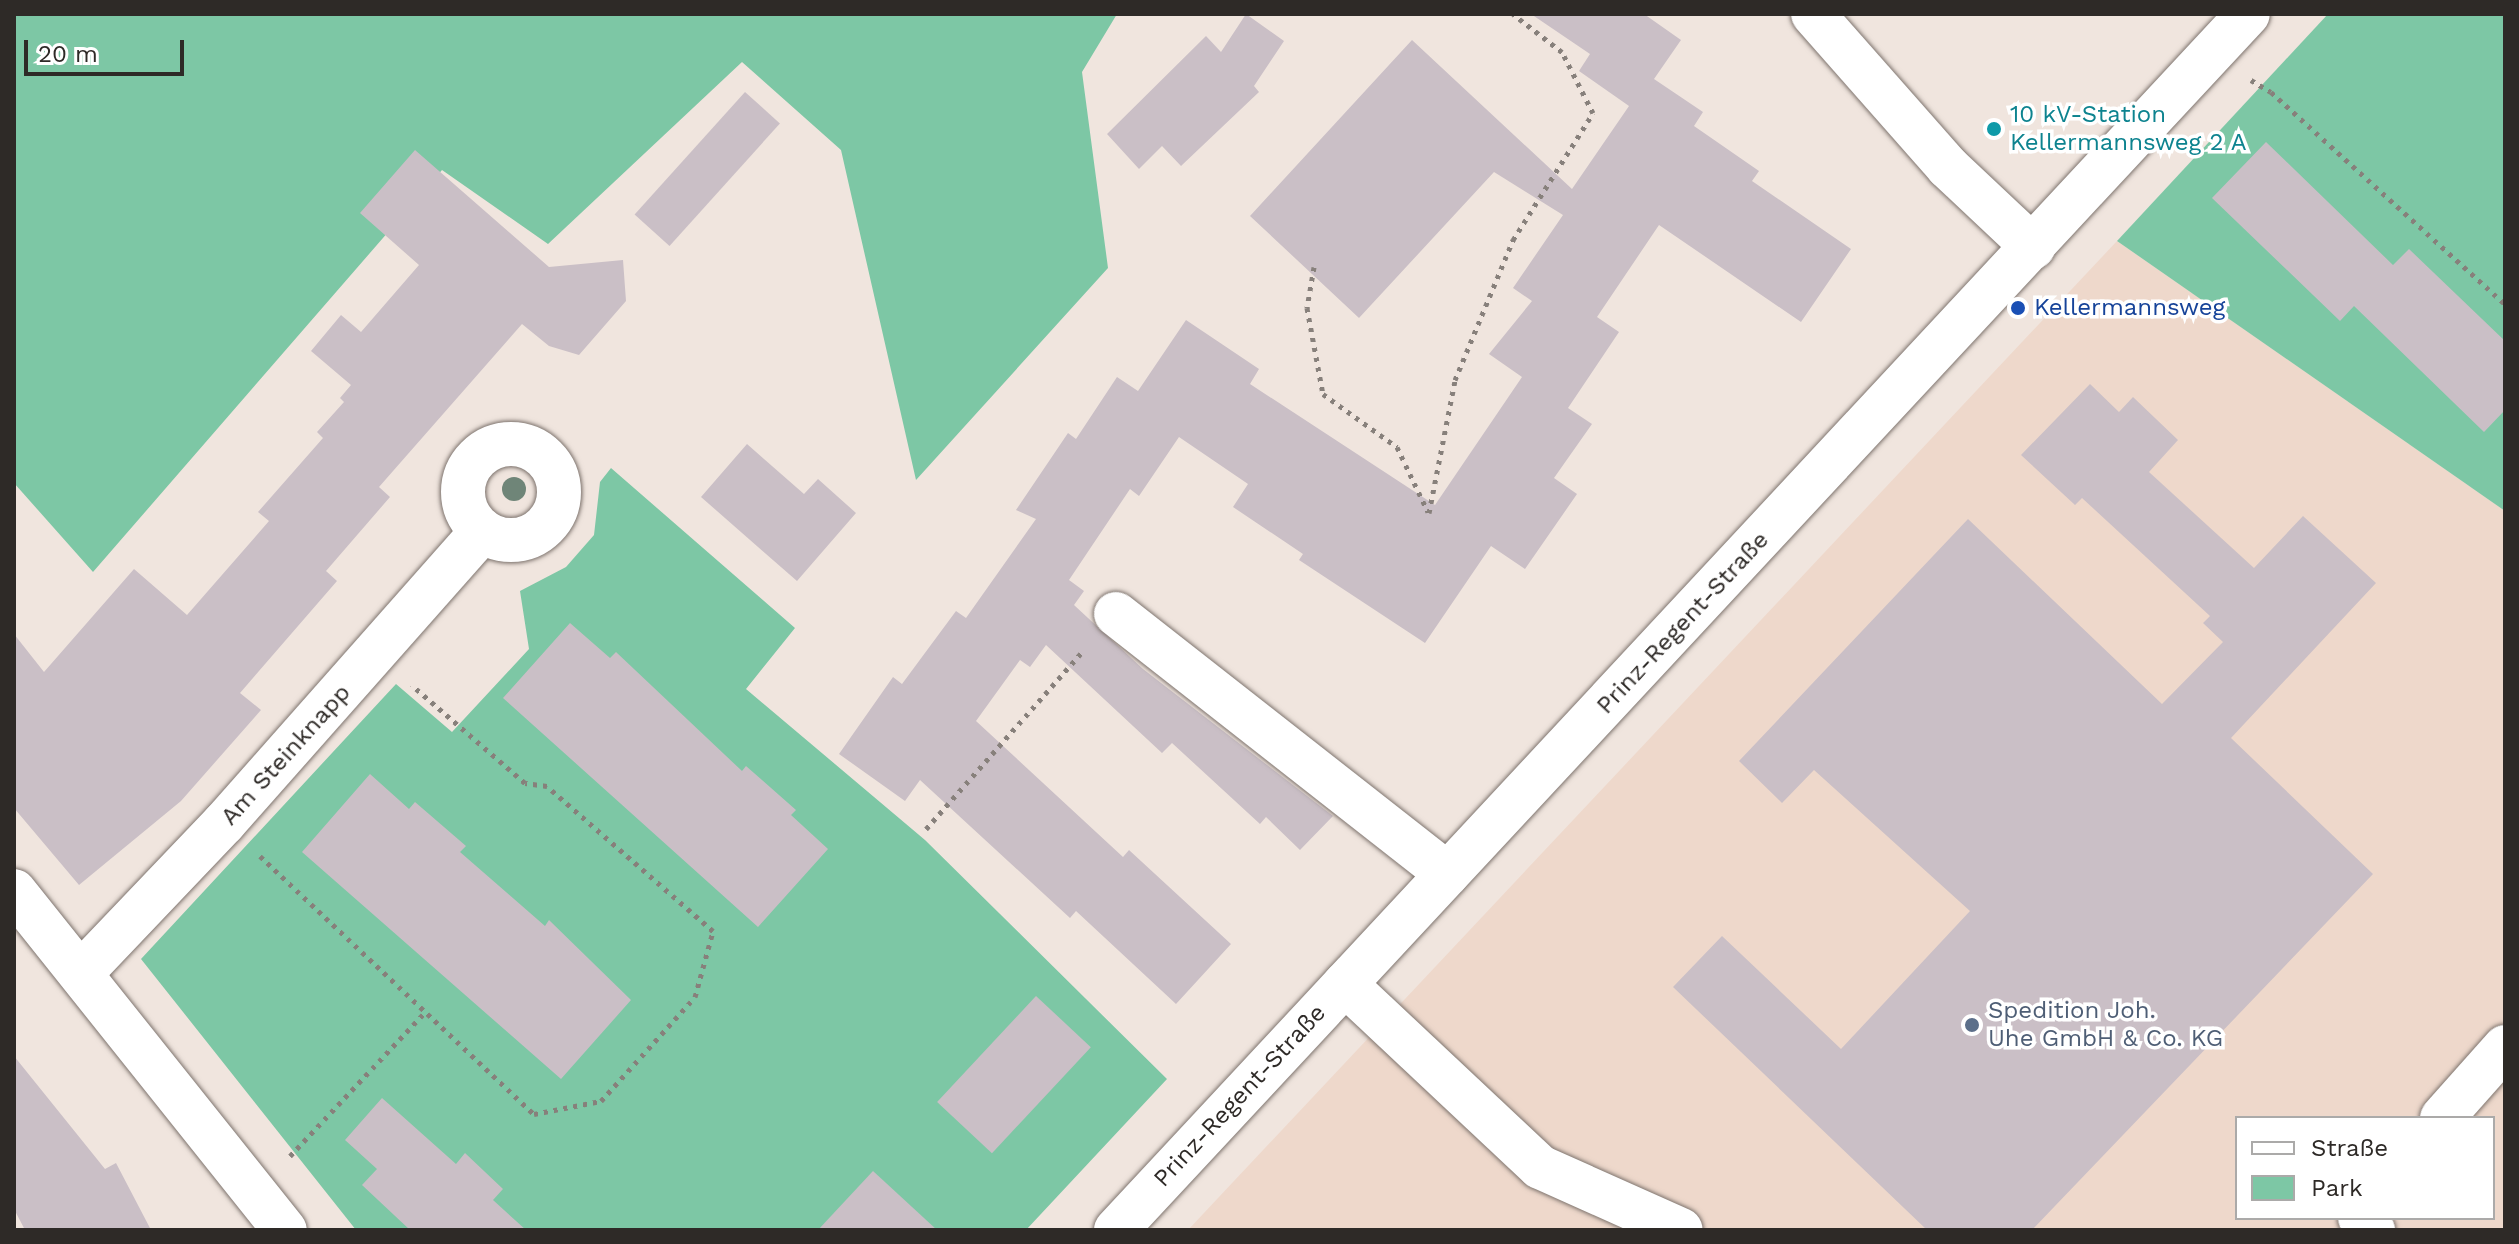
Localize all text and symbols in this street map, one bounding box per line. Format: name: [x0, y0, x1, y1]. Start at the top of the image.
scale bar: [28, 24, 188, 74]
text: 20 m: [38, 40, 98, 68]
place label: 10 kV-Station Kellermannsweg 2 A: [2010, 101, 2248, 157]
marker: 10 kV-Station Kellermannsweg 2 A: [1985, 120, 2003, 138]
place label: Kellermannsweg: [2034, 294, 2225, 322]
marker: Kellermannsweg: [2009, 299, 2027, 317]
street label: Prinz-Regent-Straße: [1591, 526, 1775, 720]
street label: Am Steinknapp: [215, 679, 357, 831]
place label: Spedition Joh. Uhe GmbH & Co. KG: [1988, 997, 2223, 1053]
street label: Prinz-Regent-Straße: [1148, 999, 1332, 1193]
marker: Spedition Joh. Uhe GmbH & Co. KG: [1963, 1016, 1981, 1034]
legend: [2235, 1116, 2495, 1220]
text: Straße: [2311, 1134, 2388, 1162]
text: Park: [2311, 1174, 2363, 1202]

